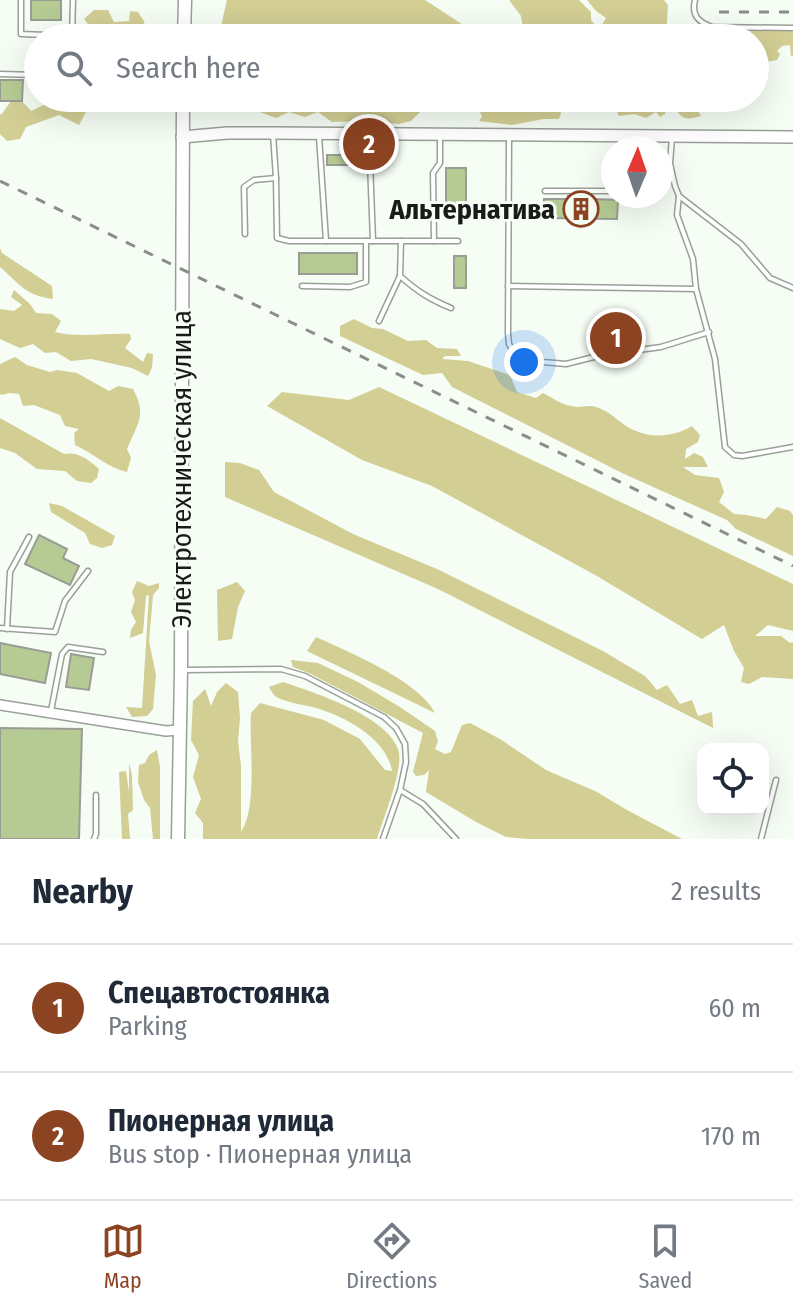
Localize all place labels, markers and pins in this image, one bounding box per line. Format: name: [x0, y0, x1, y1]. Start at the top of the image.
pin: 2: [343, 114, 395, 174]
building icon: Альтернатива: [562, 190, 600, 228]
place label: Альтернатива: [388, 193, 555, 226]
pin: 1: [590, 308, 642, 368]

